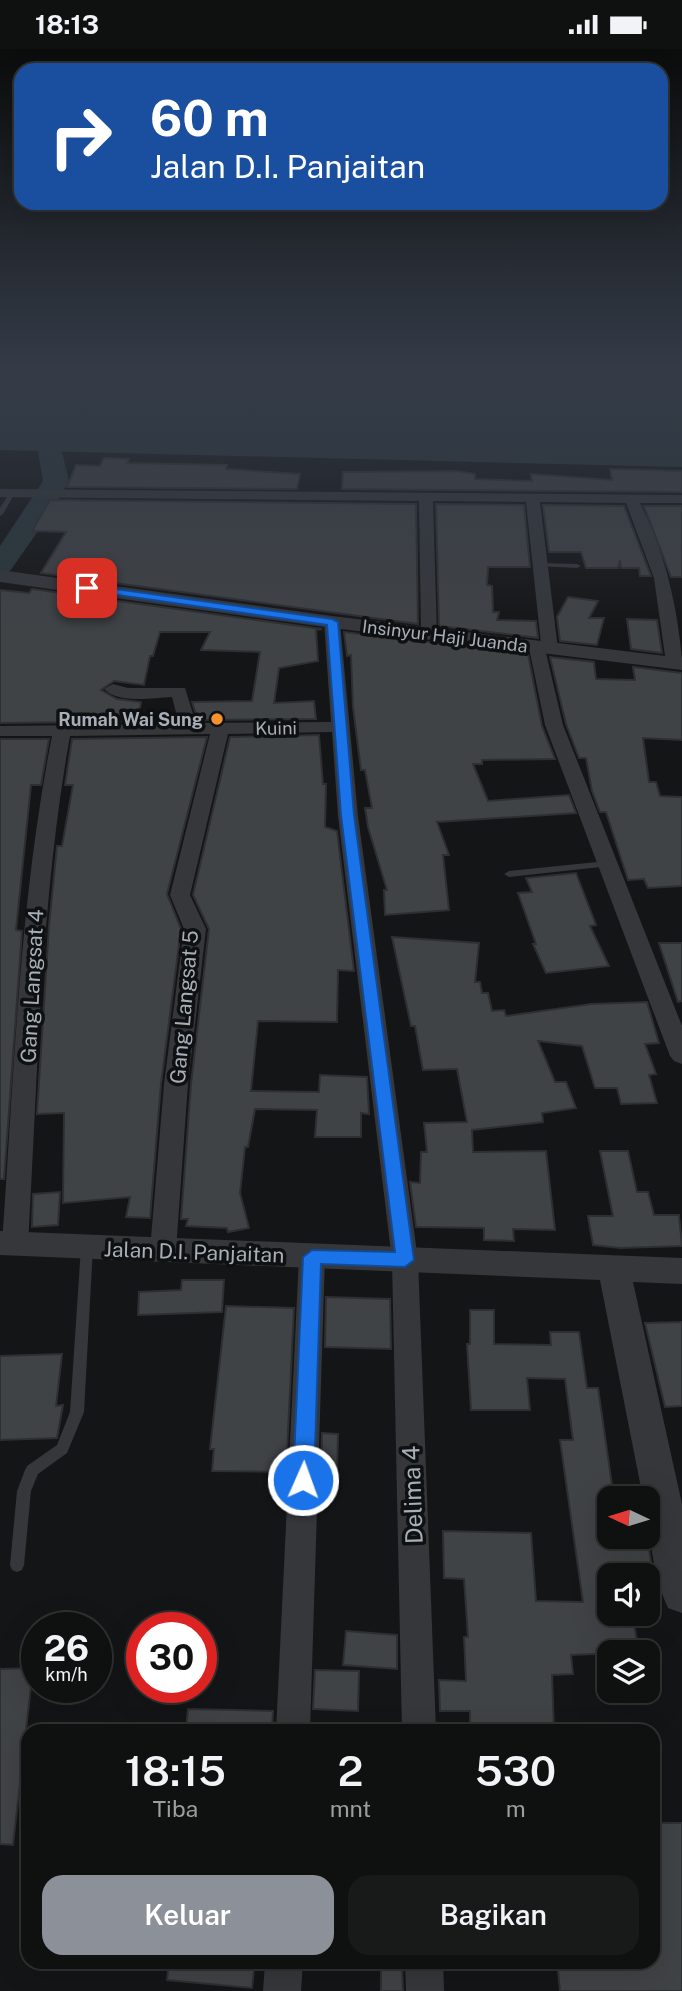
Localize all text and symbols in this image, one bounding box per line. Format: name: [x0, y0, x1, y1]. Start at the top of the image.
text: 18:13: [35, 9, 99, 40]
text: 60 m: [150, 89, 269, 147]
icon: right: [35, 91, 126, 182]
text: Jalan D.I. Panjaitan: [150, 148, 425, 185]
pin: [57, 558, 117, 618]
icon: arrive: [68, 569, 106, 607]
street label: Insinyur Haji Juanda: [361, 615, 529, 657]
place label: Rumah Wai Sung: [58, 709, 203, 730]
marker: Rumah Wai Sung: [209, 711, 225, 727]
street label: Kuini: [255, 717, 297, 739]
street label: Gang Langsat 4: [15, 909, 49, 1063]
street label: Gang Langsat 5: [165, 929, 203, 1085]
street label: Jalan D.I. Panjaitan: [103, 1236, 285, 1268]
position arrow: [266, 1443, 340, 1517]
street label: Delima 4: [396, 1445, 428, 1545]
north arrow: [597, 1486, 660, 1549]
map controls: [597, 1486, 660, 1703]
button: sound: [597, 1563, 660, 1626]
speed limit sign: 30: [126, 1612, 217, 1703]
text: 26: [44, 1628, 89, 1669]
button: layers: [597, 1640, 660, 1703]
text: km/h: [45, 1664, 88, 1685]
text: 18:15: [125, 1746, 226, 1795]
text: 2: [337, 1746, 363, 1795]
text: 530: [475, 1746, 556, 1795]
text: Tiba: [152, 1795, 198, 1822]
text: mnt: [330, 1795, 371, 1822]
text: m: [506, 1795, 526, 1822]
button: Keluar: [42, 1875, 334, 1955]
button: Bagikan: [348, 1875, 639, 1955]

